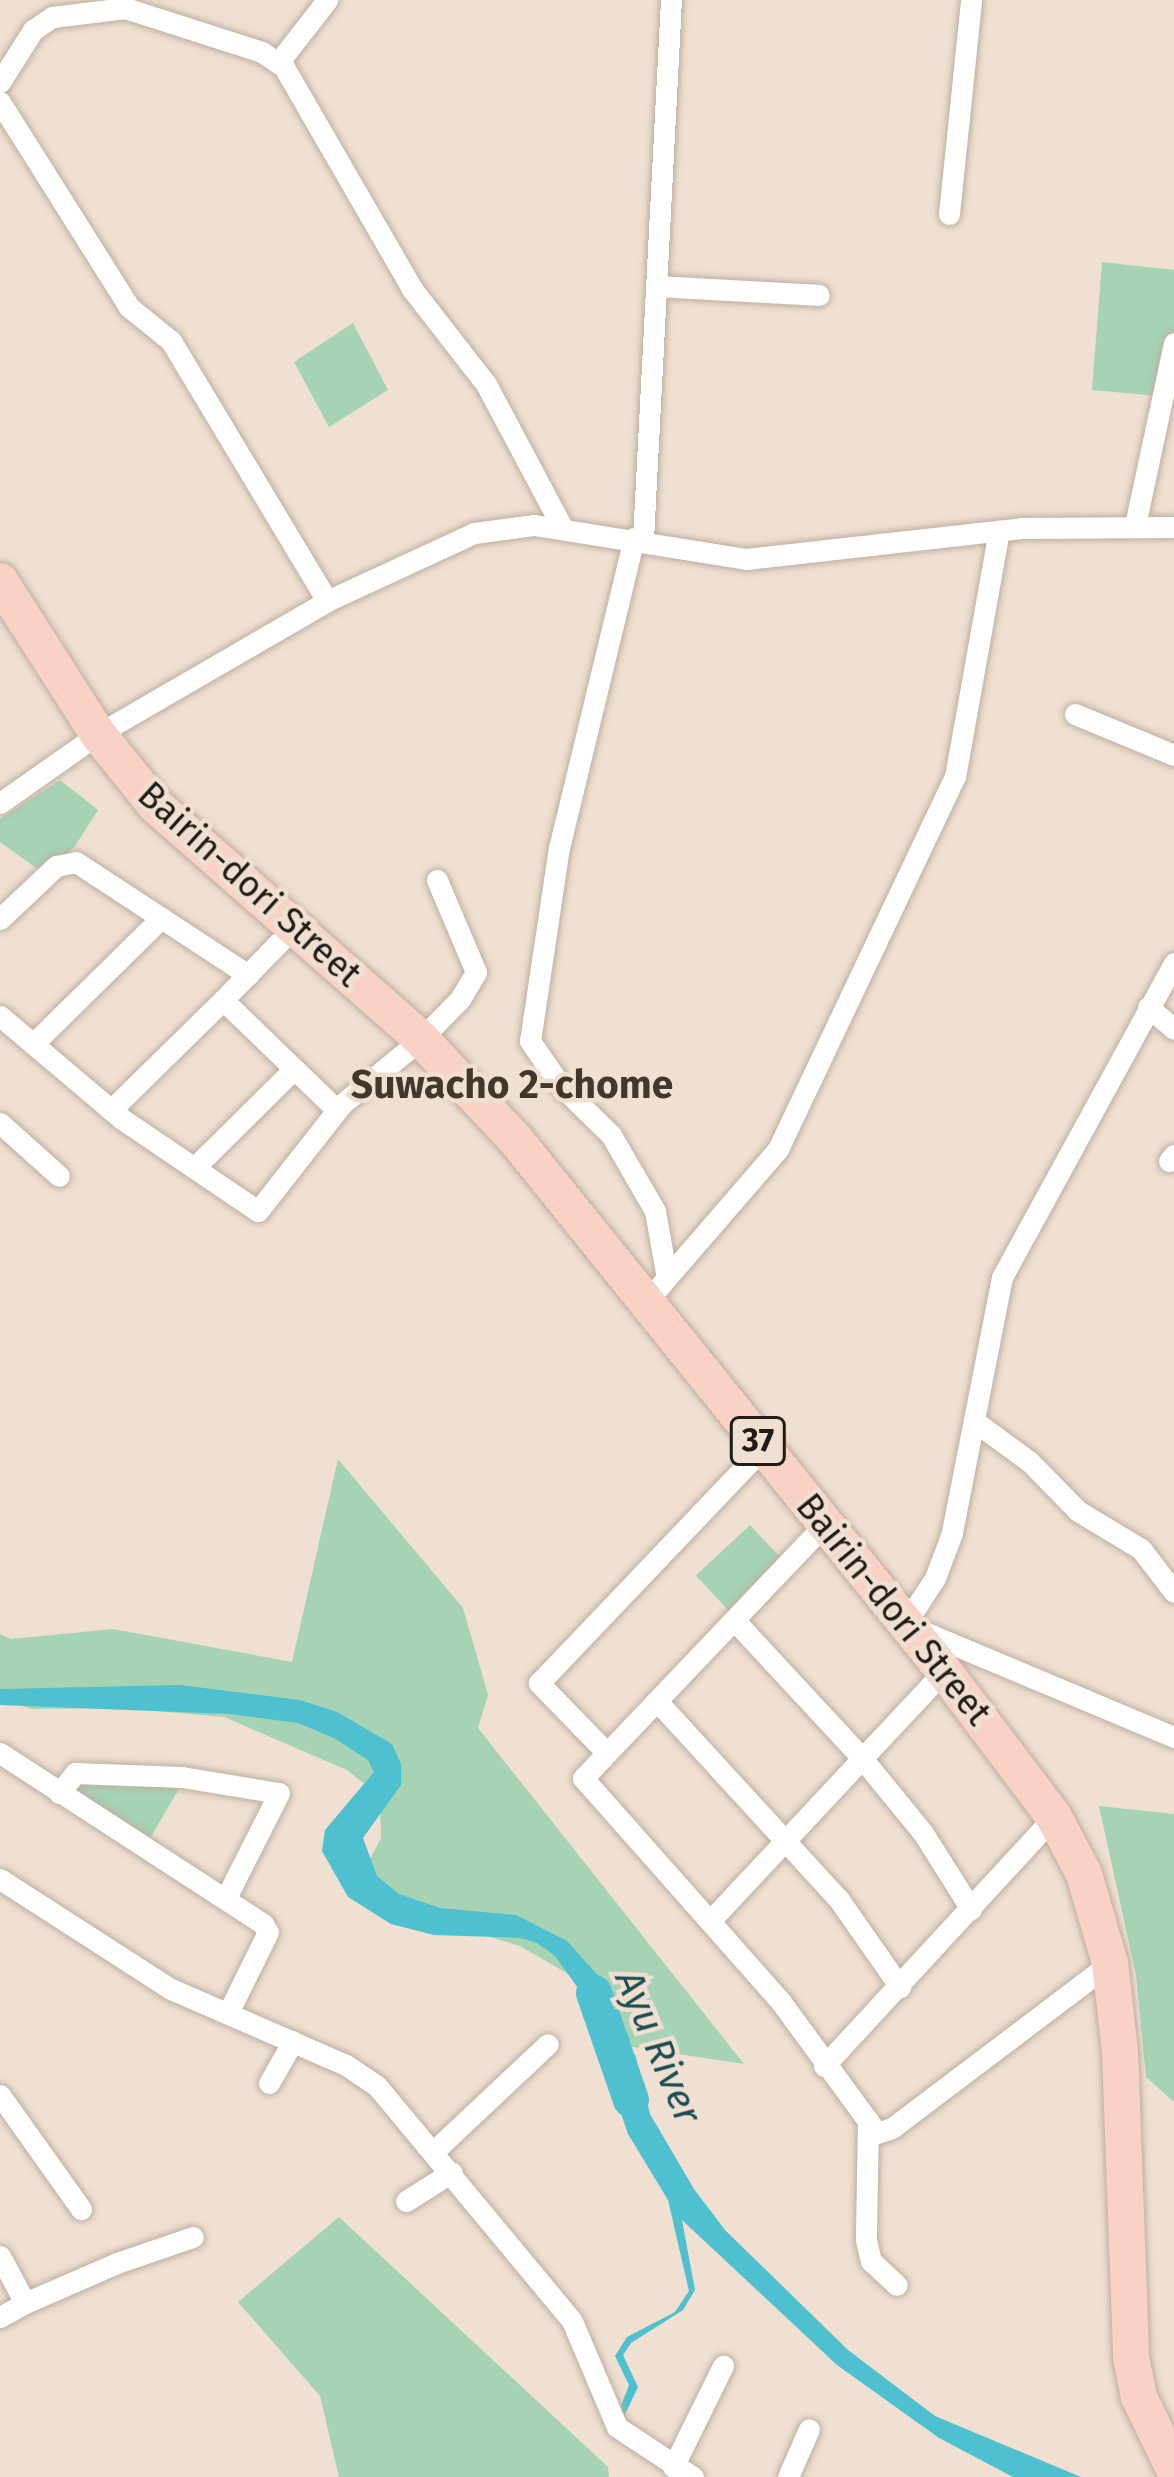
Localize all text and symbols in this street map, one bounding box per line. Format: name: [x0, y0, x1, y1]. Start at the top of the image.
street label: Bairin-dori Street: [129, 774, 369, 996]
district label: Suwacho 2-chome: [351, 1062, 673, 1108]
road number: 37: [728, 1414, 788, 1468]
street label: Bairin-dori Street: [787, 1486, 999, 1734]
water label: Ayu River: [605, 1963, 711, 2131]

